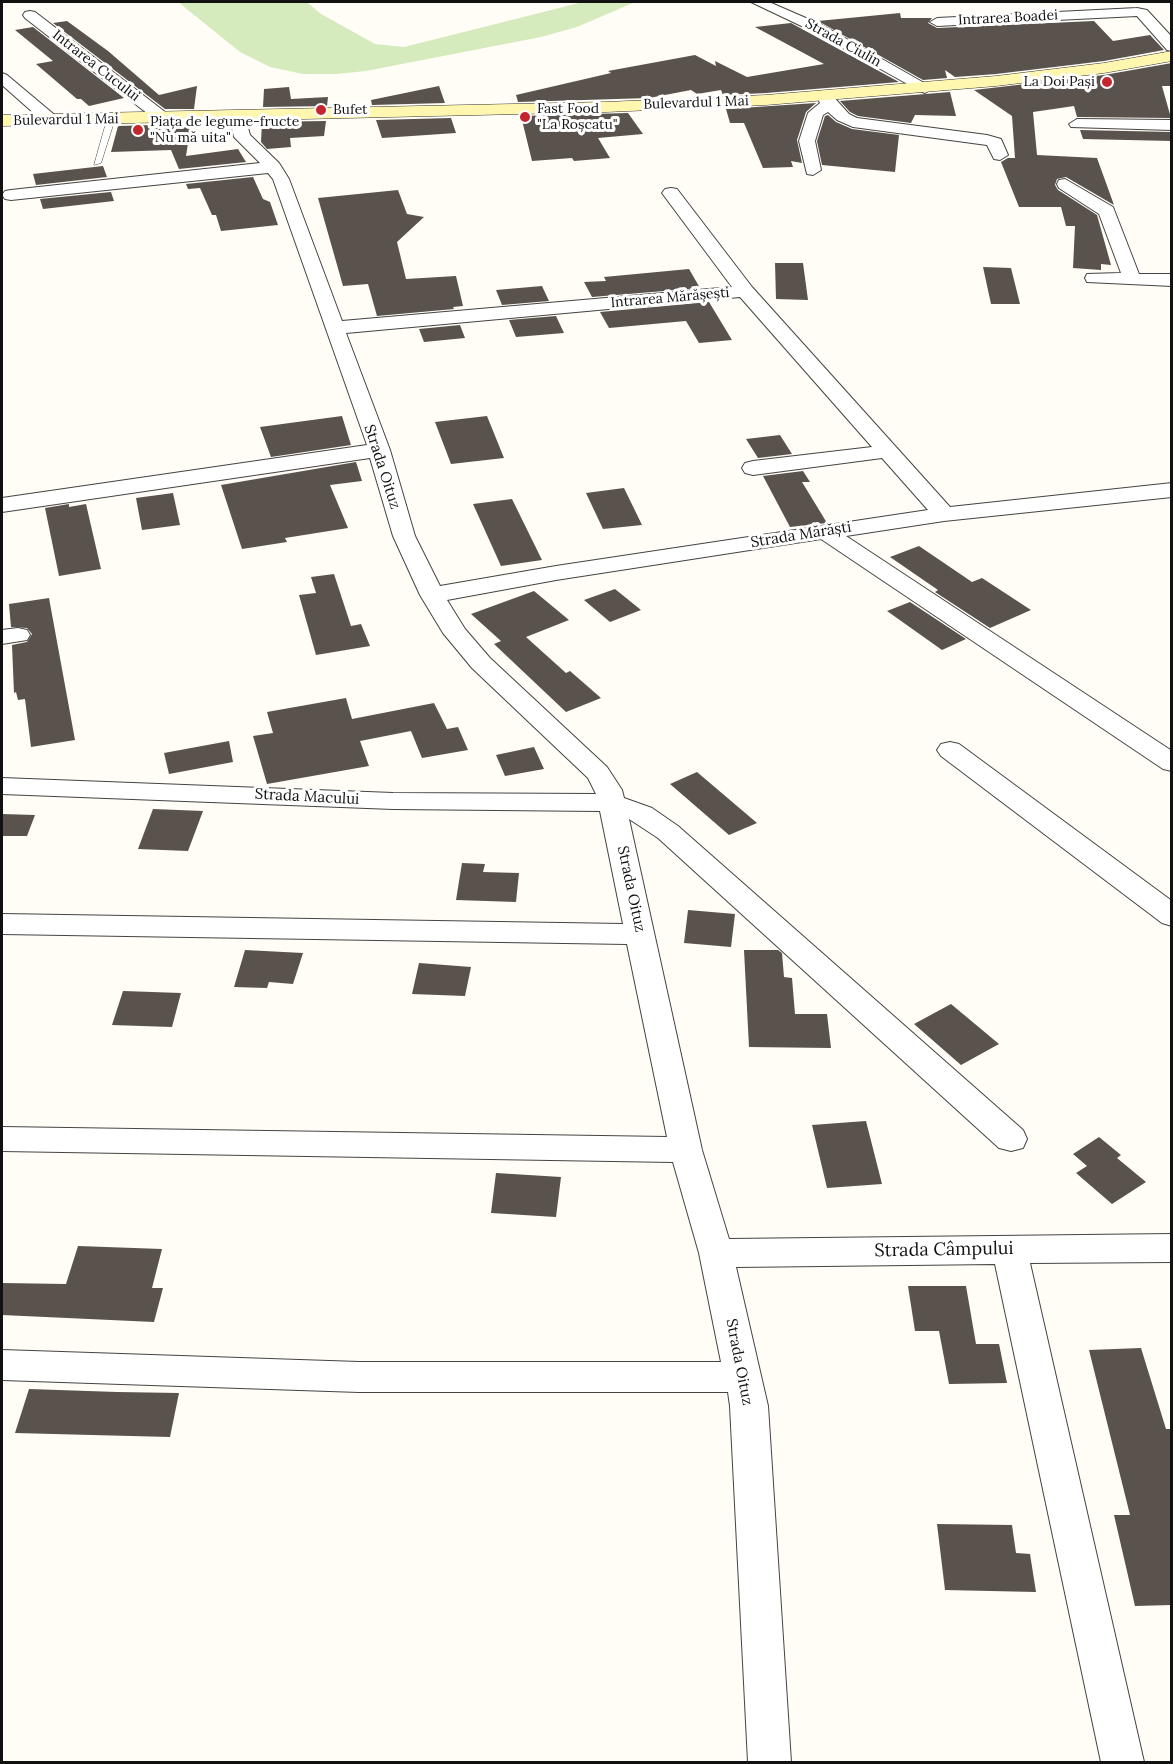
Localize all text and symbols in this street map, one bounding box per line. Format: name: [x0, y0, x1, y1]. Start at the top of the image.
street label: Intrarea Boadei: [958, 7, 1058, 29]
street label: Strada Ciulin: [802, 15, 884, 71]
street label: Intrarea Cucului: [49, 27, 143, 105]
place label: La Doi Pași: [1023, 74, 1095, 90]
marker: La Doi Pași: [1100, 75, 1114, 89]
street label: Bulevardul 1 Mai: [643, 93, 749, 113]
place label: Fast Food "La Roșcatu": [537, 101, 618, 134]
place label: Bufet: [333, 102, 368, 118]
marker: Bufet: [314, 103, 328, 117]
marker: Fast Food "La Roșcatu": [518, 110, 532, 124]
street label: Bulevardul 1 Mai: [13, 111, 119, 129]
place label: Piața de legume-fructe "Nu mă uita": [150, 114, 299, 146]
marker: Piața de legume-fructe "Nu mă uita": [131, 123, 145, 137]
street label: Intrarea Mărășești: [610, 284, 730, 312]
street label: Strada Oituz: [360, 422, 404, 512]
street label: Strada Mărăști: [749, 518, 853, 552]
street label: Strada Macului: [254, 785, 360, 809]
street label: Strada Oituz: [613, 844, 649, 934]
street label: Strada Câmpului: [874, 1238, 1014, 1262]
street label: Strada Oituz: [722, 1317, 756, 1407]

